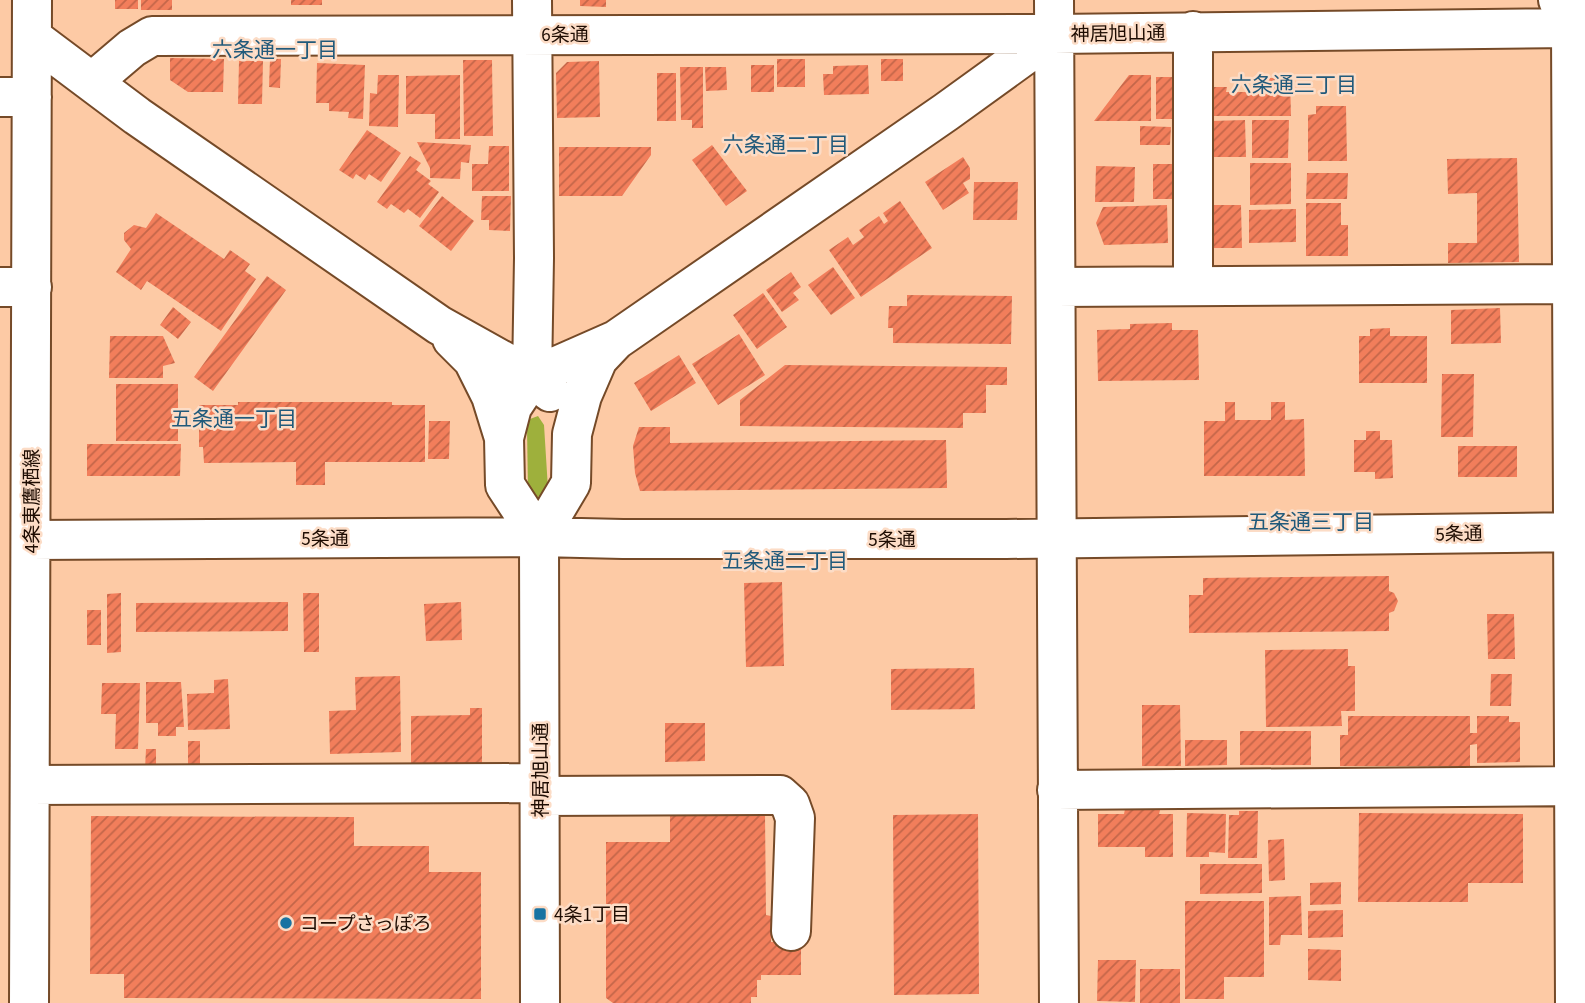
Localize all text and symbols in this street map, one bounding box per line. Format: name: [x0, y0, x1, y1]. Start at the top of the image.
street label: 神居旭山通: [1070, 20, 1166, 49]
street label: 6条通: [541, 22, 589, 49]
district label: 六条通一丁目: [212, 35, 338, 65]
district label: 六条通三丁目: [1231, 70, 1357, 100]
district label: 六条通二丁目: [723, 130, 849, 160]
district label: 五条通一丁目: [171, 404, 297, 434]
street label: 4条東鷹栖線: [19, 449, 46, 553]
district label: 五条通三丁目: [1248, 507, 1374, 537]
street label: 5条通: [1435, 521, 1483, 548]
street label: 5条通: [301, 526, 349, 553]
street label: 5条通: [868, 527, 916, 554]
district label: 五条通二丁目: [722, 546, 848, 576]
street label: 神居旭山通: [528, 722, 555, 818]
place label: 4条1丁目: [554, 902, 630, 929]
marker: 4条1丁目: [532, 906, 548, 922]
place label: コープさっぽろ: [300, 911, 432, 938]
marker: コープさっぽろ: [278, 915, 294, 931]

